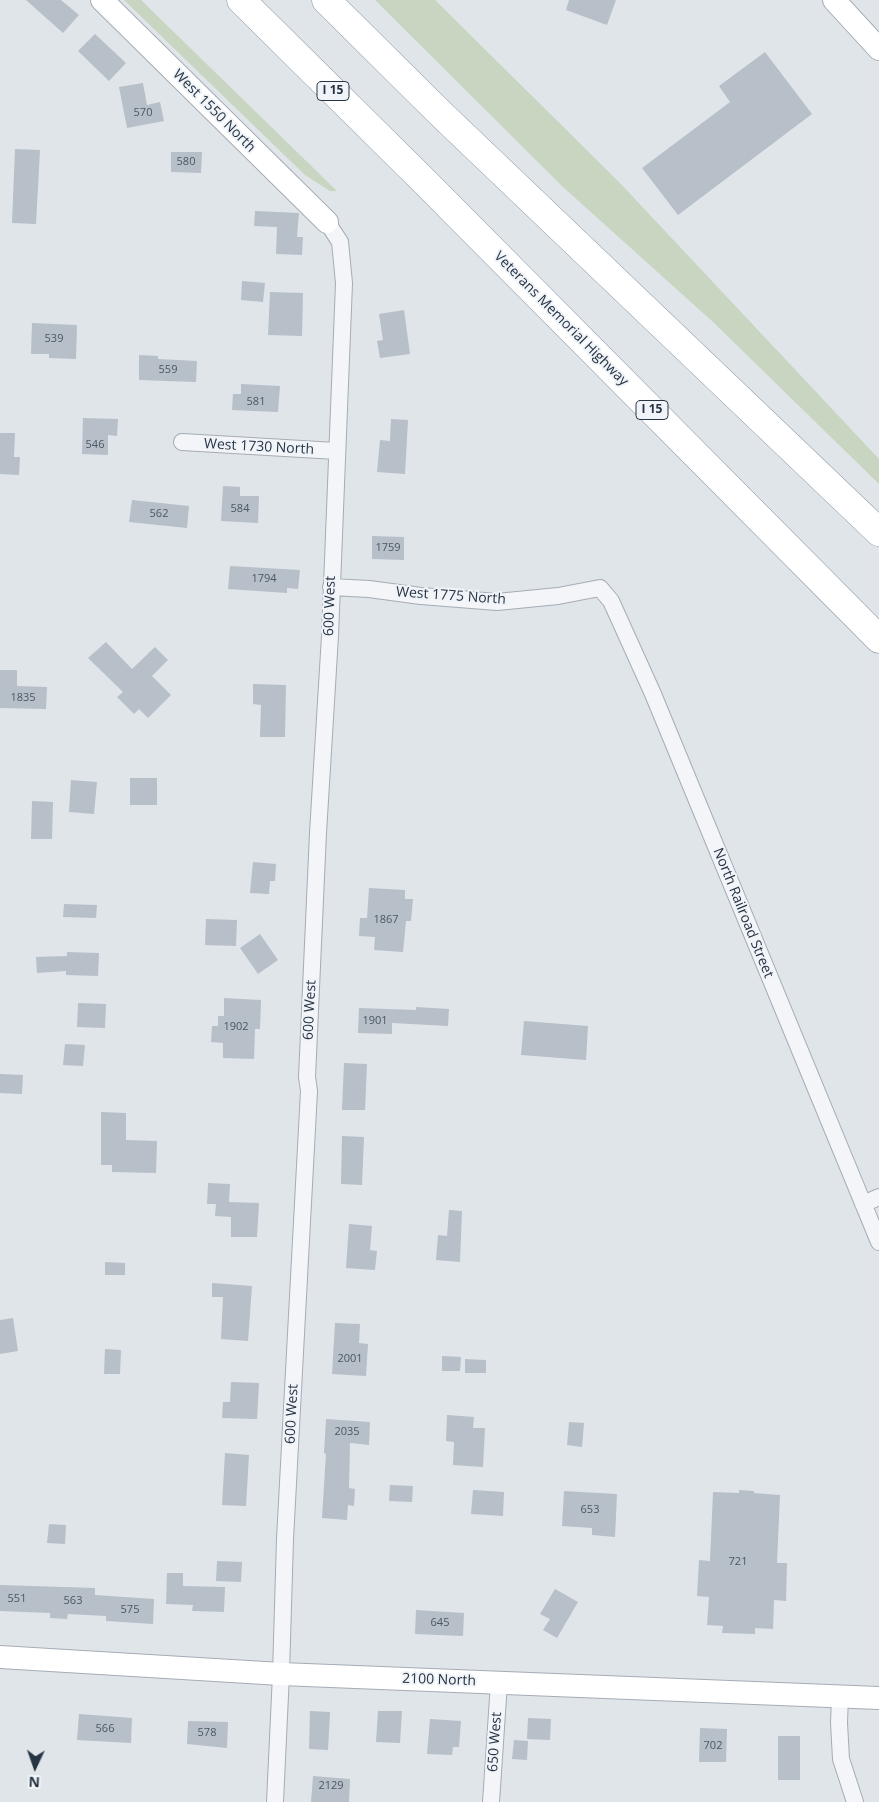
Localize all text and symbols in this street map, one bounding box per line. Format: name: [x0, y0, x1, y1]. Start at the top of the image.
street label: West 1550 North: [169, 66, 259, 156]
road number: I 15: [317, 82, 349, 100]
house number: 570: [134, 106, 152, 120]
house number: 580: [177, 155, 195, 169]
street label: Veterans Memorial Highway: [490, 248, 632, 390]
house number: 539: [45, 332, 63, 346]
house number: 559: [159, 363, 177, 377]
house number: 581: [247, 395, 265, 409]
road number: I 15: [636, 400, 668, 420]
street label: West 1730 North: [204, 436, 314, 458]
house number: 546: [86, 438, 104, 452]
house number: 584: [231, 502, 249, 516]
house number: 562: [150, 507, 168, 521]
house number: 1759: [375, 541, 401, 555]
house number: 1794: [251, 572, 277, 586]
street label: 600 West: [321, 576, 339, 636]
street label: West 1775 North: [396, 584, 506, 608]
house number: 1835: [10, 691, 36, 705]
street label: North Railroad Street: [709, 846, 777, 980]
house number: 1867: [373, 913, 399, 927]
street label: 600 West: [300, 980, 320, 1040]
house number: 1901: [362, 1014, 388, 1028]
house number: 1902: [223, 1020, 249, 1034]
house number: 2001: [337, 1352, 363, 1366]
street label: 600 West: [282, 1384, 302, 1444]
house number: 2035: [334, 1425, 360, 1439]
house number: 653: [581, 1503, 599, 1517]
house number: 721: [729, 1555, 747, 1569]
house number: 551: [8, 1592, 26, 1606]
house number: 563: [64, 1594, 82, 1608]
house number: 575: [121, 1603, 139, 1617]
house number: 645: [431, 1616, 449, 1630]
street label: 2100 North: [402, 1670, 476, 1690]
street label: 650 West: [485, 1711, 505, 1773]
house number: 566: [96, 1722, 114, 1736]
house number: 578: [198, 1726, 216, 1740]
house number: 702: [704, 1739, 722, 1753]
north arrow: [10, 1742, 60, 1792]
text: N: [28, 1773, 40, 1792]
house number: 2129: [318, 1779, 344, 1793]

